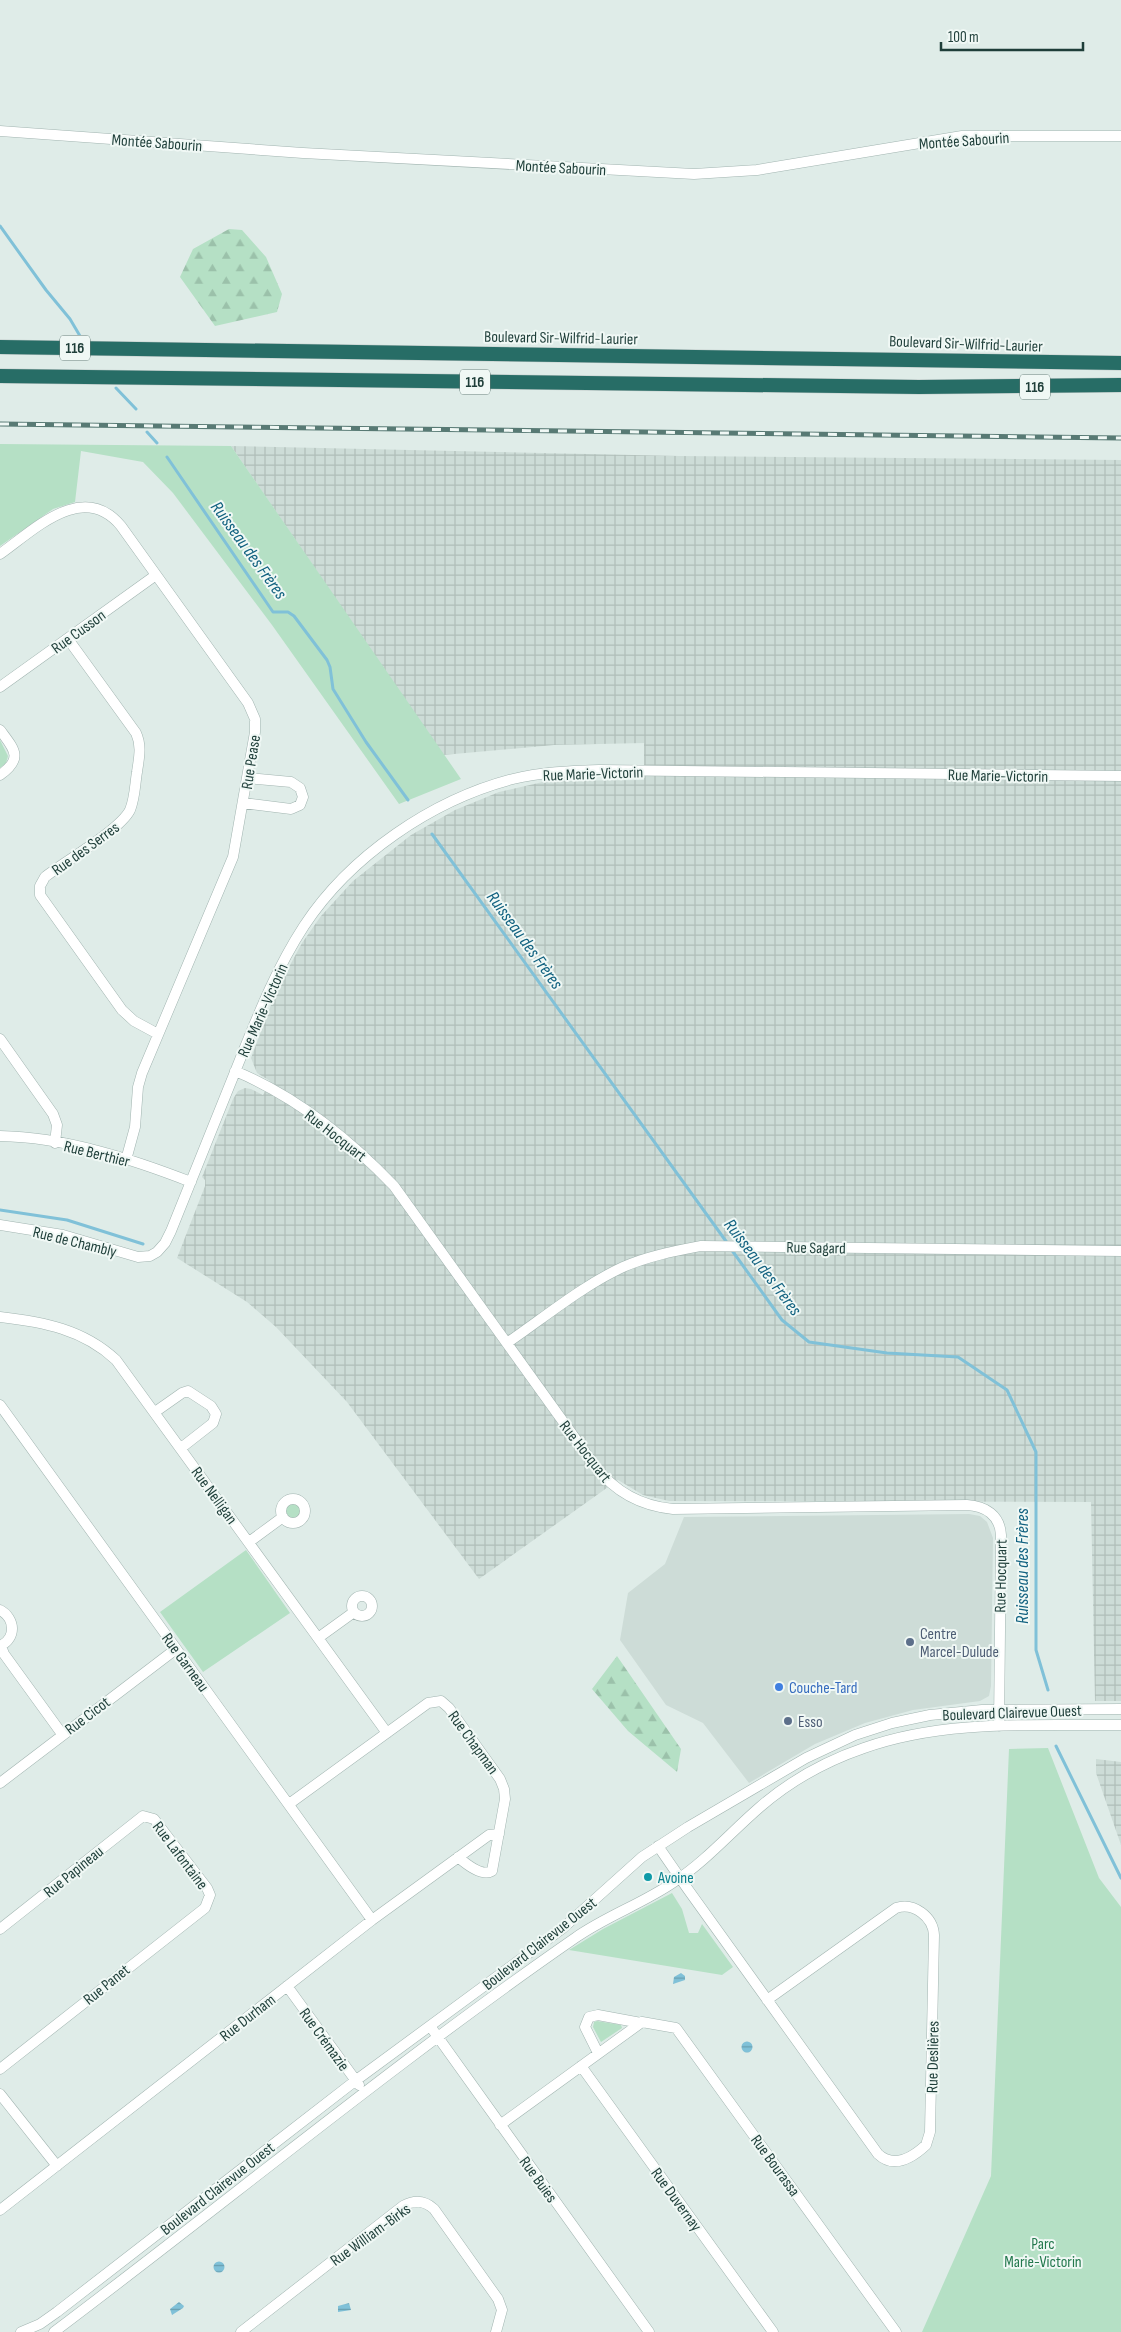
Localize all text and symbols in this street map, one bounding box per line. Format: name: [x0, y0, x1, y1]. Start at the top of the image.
scale bar: [941, 20, 1084, 52]
text: 100 m: [948, 28, 979, 47]
street label: Montée Sabourin: [918, 129, 1010, 154]
street label: Montée Sabourin: [111, 131, 203, 156]
street label: Montée Sabourin: [515, 157, 607, 180]
street label: Boulevard Sir-Wilfrid-Laurier: [484, 328, 638, 349]
street label: Boulevard Sir-Wilfrid-Laurier: [889, 332, 1043, 357]
road number: 116: [60, 336, 90, 360]
road number: 116: [460, 370, 490, 394]
road number: 116: [1020, 374, 1050, 400]
water label: Ruisseau des Frères: [206, 497, 292, 604]
street label: Rue Cusson: [48, 606, 110, 658]
street label: Rue Pease: [238, 734, 265, 791]
street label: Rue Marie-Victorin: [543, 763, 644, 786]
street label: Rue Marie-Victorin: [948, 766, 1048, 787]
street label: Rue des Serres: [48, 818, 124, 880]
water label: Ruisseau des Frères: [482, 887, 568, 994]
street label: Rue Marie-Victorin: [234, 961, 292, 1060]
street label: Rue Hocquart: [300, 1106, 370, 1166]
street label: Rue Berthier: [62, 1137, 132, 1172]
water label: Ruisseau des Frères: [719, 1215, 806, 1320]
street label: Rue de Chambly: [31, 1223, 118, 1262]
street label: Rue Sagard: [786, 1238, 846, 1259]
street label: Rue Hocquart: [555, 1417, 615, 1487]
street label: Rue Nelligan: [187, 1464, 241, 1528]
water label: Ruisseau des Frères: [1012, 1507, 1033, 1624]
street label: Rue Hocquart: [991, 1539, 1012, 1613]
place label: Centre Marcel-Dulude: [920, 1625, 999, 1662]
street label: Rue Garneau: [157, 1630, 212, 1696]
marker: Centre Marcel-Dulude: [904, 1636, 916, 1648]
place label: Couche-Tard: [789, 1679, 857, 1698]
marker: Couche-Tard: [773, 1681, 785, 1693]
street label: Rue Cicot: [62, 1693, 114, 1739]
street label: Boulevard Clairevue Ouest: [942, 1702, 1082, 1725]
street label: Rue Chapman: [443, 1707, 502, 1778]
place label: Esso: [798, 1713, 823, 1732]
marker: Esso: [782, 1715, 794, 1727]
street label: Rue Lafontaine: [148, 1818, 212, 1894]
street label: Rue Papineau: [40, 1842, 108, 1902]
place label: Avoine: [657, 1869, 694, 1888]
marker: Avoine: [642, 1871, 654, 1883]
street label: Boulevard Clairevue Ouest: [479, 1894, 601, 1995]
street label: Rue Panet: [80, 1961, 134, 2010]
street label: Rue Durham: [216, 1991, 280, 2046]
street label: Rue Crémazie: [295, 2005, 353, 2075]
street label: Rue Deslières: [923, 2020, 944, 2093]
street label: Rue Bourassa: [746, 2131, 803, 2200]
street label: Boulevard Clairevue Ouest: [157, 2139, 279, 2240]
street label: Rue Buies: [515, 2153, 561, 2207]
street label: Rue Duvernay: [646, 2164, 705, 2235]
street label: Rue William-Birks: [327, 2200, 415, 2271]
park label: Parc Marie-Victorin: [1004, 2235, 1082, 2272]

